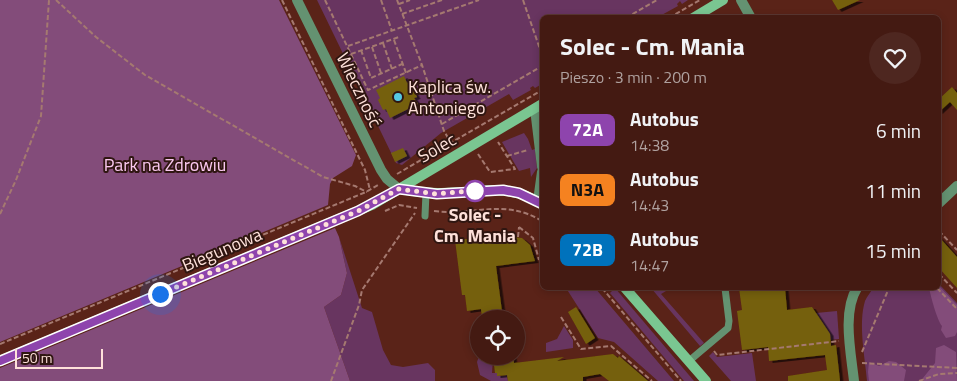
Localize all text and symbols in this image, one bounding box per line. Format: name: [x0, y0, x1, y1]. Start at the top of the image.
text: Solec - Cm. Mania: [560, 28, 745, 64]
button: heart: [869, 32, 921, 84]
street label: Wieczność: [330, 48, 389, 132]
text: Pieszo · 3 min · 200 m: [560, 65, 707, 89]
place label: Kaplica św. Antoniego: [408, 73, 491, 121]
marker: Kaplica św. Antoniego: [392, 91, 404, 103]
text: Autobus: [630, 104, 699, 133]
text: 72A: [572, 116, 603, 143]
text: 6 min: [876, 116, 921, 145]
street label: Solec: [413, 126, 461, 169]
text: 14:38: [630, 133, 669, 157]
park label: Park na Zdrowiu: [104, 151, 226, 178]
text: Autobus: [630, 164, 699, 193]
text: N3A: [571, 176, 604, 203]
text: 11 min: [865, 176, 921, 205]
marker: Solec - Cm. Mania: [464, 180, 486, 202]
text: 14:43: [630, 193, 669, 217]
place label: Solec - Cm. Mania: [434, 201, 516, 249]
street label: Biegunowa: [178, 221, 266, 279]
text: Autobus: [630, 224, 699, 253]
text: 72B: [572, 236, 603, 263]
text: 15 min: [865, 236, 921, 265]
text: 14:47: [630, 253, 669, 277]
your location: [148, 282, 173, 307]
map controls: [470, 310, 525, 365]
button: locate: [470, 310, 525, 365]
scale bar: [15, 346, 102, 369]
text: 50 m: [22, 347, 52, 368]

